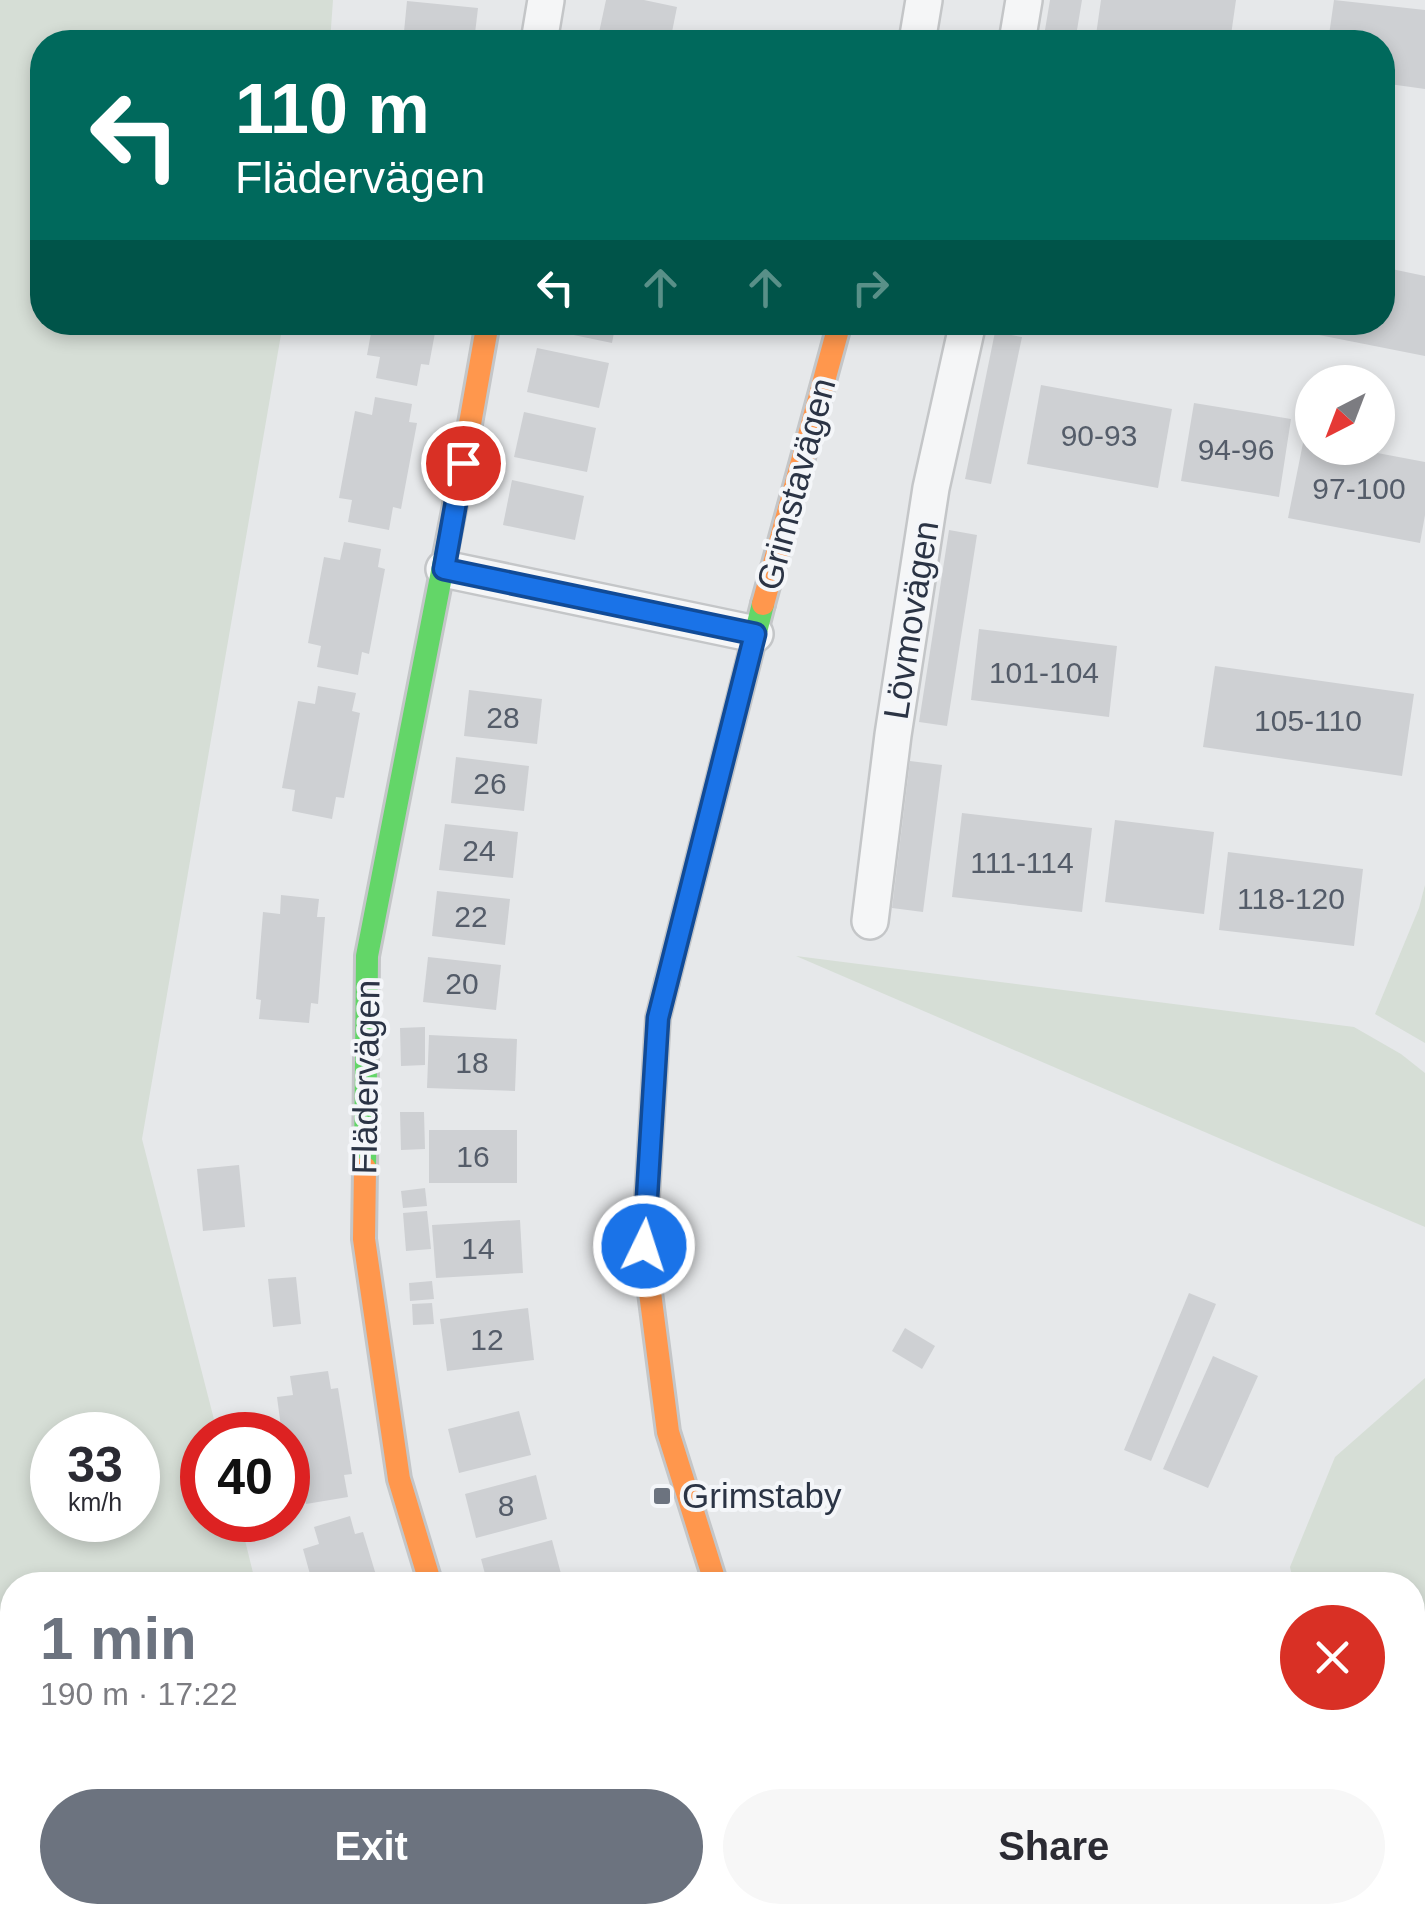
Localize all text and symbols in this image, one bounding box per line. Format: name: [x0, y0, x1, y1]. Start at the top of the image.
icon: left: [70, 70, 200, 200]
text: 110 m: [235, 70, 430, 148]
text: Flädervägen: [235, 152, 485, 203]
icon: left: [528, 260, 583, 315]
icon: ahead: [633, 260, 688, 315]
icon: ahead: [738, 260, 793, 315]
icon: right: [843, 260, 898, 315]
north arrow: [1295, 365, 1395, 465]
map controls: [1295, 365, 1395, 465]
street label: Grimstavägen: [748, 374, 843, 594]
house number: 90-93: [1061, 419, 1137, 452]
pin: [421, 421, 506, 506]
house number: 94-96: [1198, 433, 1274, 466]
icon: arrive: [436, 436, 491, 491]
house number: 97-100: [1312, 472, 1406, 505]
street label: Lövmovägen: [876, 518, 945, 722]
house number: 101-104: [989, 656, 1099, 689]
house number: 28: [486, 701, 520, 734]
house number: 105-110: [1254, 704, 1362, 737]
house number: 26: [473, 767, 507, 800]
house number: 24: [462, 834, 496, 867]
house number: 111-114: [970, 846, 1074, 879]
house number: 118-120: [1237, 882, 1345, 915]
house number: 22: [454, 900, 488, 933]
house number: 20: [445, 967, 479, 1000]
street label: Flädervägen: [344, 979, 387, 1175]
house number: 18: [455, 1046, 489, 1079]
house number: 16: [456, 1140, 490, 1173]
position arrow: [592, 1194, 696, 1298]
house number: 14: [461, 1232, 495, 1265]
house number: 12: [470, 1323, 504, 1356]
speed limit sign: 40: [180, 1412, 310, 1542]
text: 33: [67, 1437, 123, 1493]
place label: Grimstaby: [682, 1476, 842, 1515]
marker: Grimstaby: [651, 1485, 673, 1507]
text: km/h: [68, 1488, 122, 1516]
house number: 8: [498, 1489, 514, 1522]
text: 1 min: [40, 1605, 197, 1672]
button: close: [1280, 1605, 1385, 1710]
text: 190 m · 17:22: [40, 1676, 237, 1712]
button: Exit: [40, 1789, 703, 1904]
button: Share: [723, 1789, 1385, 1904]

